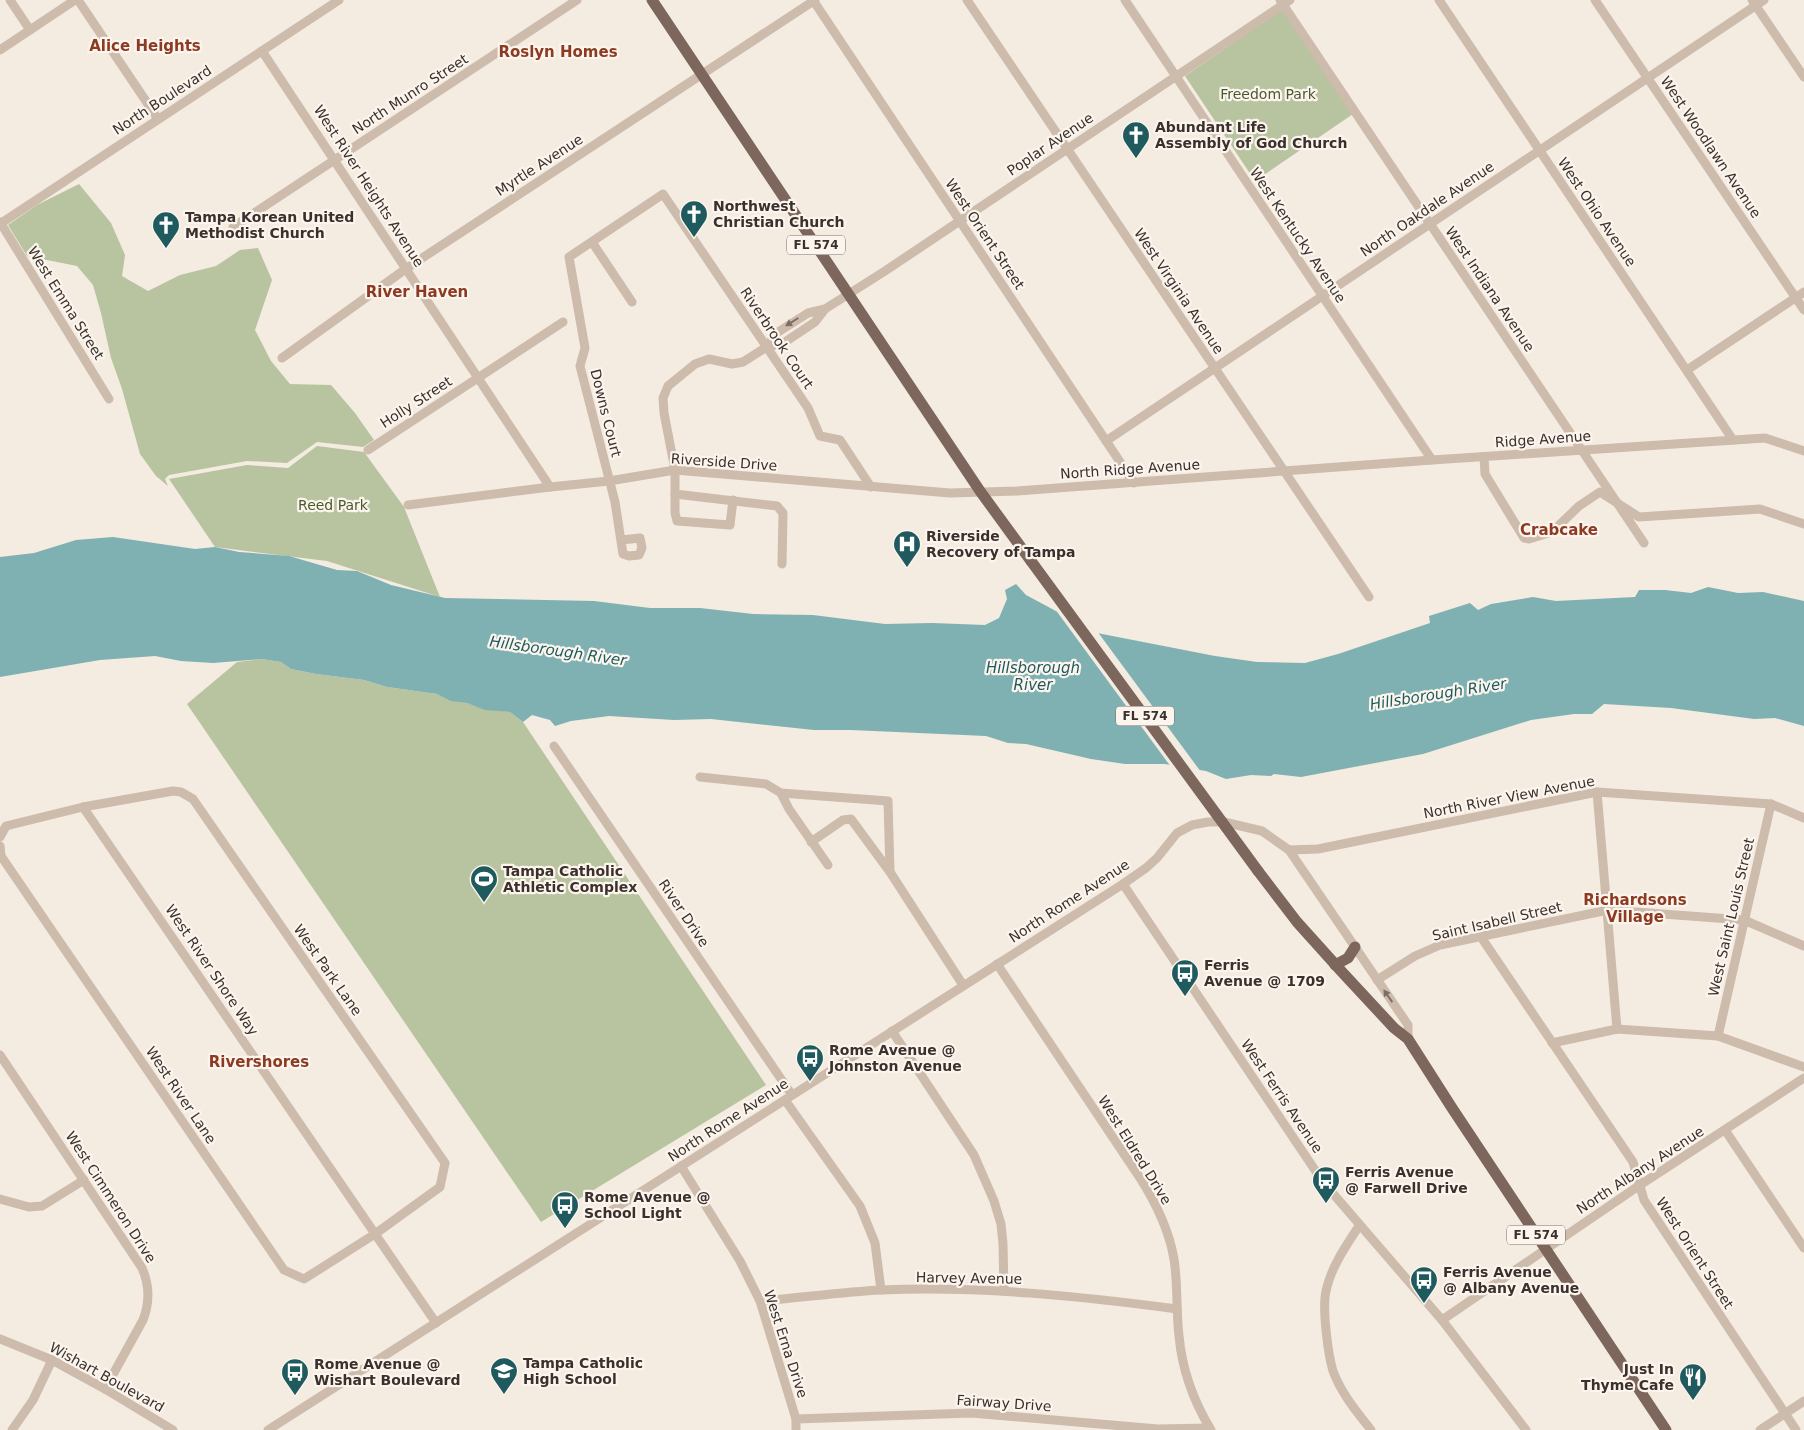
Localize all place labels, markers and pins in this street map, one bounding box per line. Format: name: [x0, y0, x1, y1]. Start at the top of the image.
place label: Abundant Life Assembly of God Church: [1155, 119, 1347, 151]
church icon: Abundant Life Assembly of God Church: [1121, 120, 1151, 159]
place label: Northwest Christian Church: [713, 198, 844, 230]
church icon: Northwest Christian Church: [679, 199, 709, 238]
place label: Tampa Korean United Methodist Church: [185, 209, 354, 241]
church icon: Tampa Korean United Methodist Church: [151, 210, 181, 249]
place label: Riverside Recovery of Tampa: [926, 528, 1076, 560]
hospital icon: Riverside Recovery of Tampa: [892, 529, 922, 568]
place label: Tampa Catholic Athletic Complex: [503, 863, 637, 895]
sports icon: Tampa Catholic Athletic Complex: [469, 864, 499, 903]
place label: Ferris Avenue @ 1709: [1204, 957, 1325, 989]
bus stop icon: Ferris Avenue @ 1709: [1170, 958, 1200, 997]
place label: Rome Avenue @ Johnston Avenue: [828, 1042, 962, 1074]
bus stop icon: Rome Avenue @ Johnston Avenue: [795, 1043, 825, 1082]
place label: Ferris Avenue @ Farwell Drive: [1345, 1164, 1468, 1196]
bus stop icon: Ferris Avenue @ Farwell Drive: [1311, 1165, 1341, 1204]
place label: Rome Avenue @ School Light: [584, 1189, 711, 1221]
bus stop icon: Rome Avenue @ School Light: [550, 1190, 580, 1229]
place label: Ferris Avenue @ Albany Avenue: [1443, 1264, 1579, 1296]
bus stop icon: Ferris Avenue @ Albany Avenue: [1409, 1265, 1439, 1304]
place label: Tampa Catholic High School: [523, 1355, 643, 1387]
place label: Rome Avenue @ Wishart Boulevard: [314, 1356, 461, 1388]
school or university icon: Tampa Catholic High School: [489, 1356, 519, 1395]
bus stop icon: Rome Avenue @ Wishart Boulevard: [280, 1357, 310, 1396]
place label: Just In Thyme Cafe: [1581, 1361, 1674, 1393]
restaurant icon: Just In Thyme Cafe: [1678, 1362, 1708, 1401]

